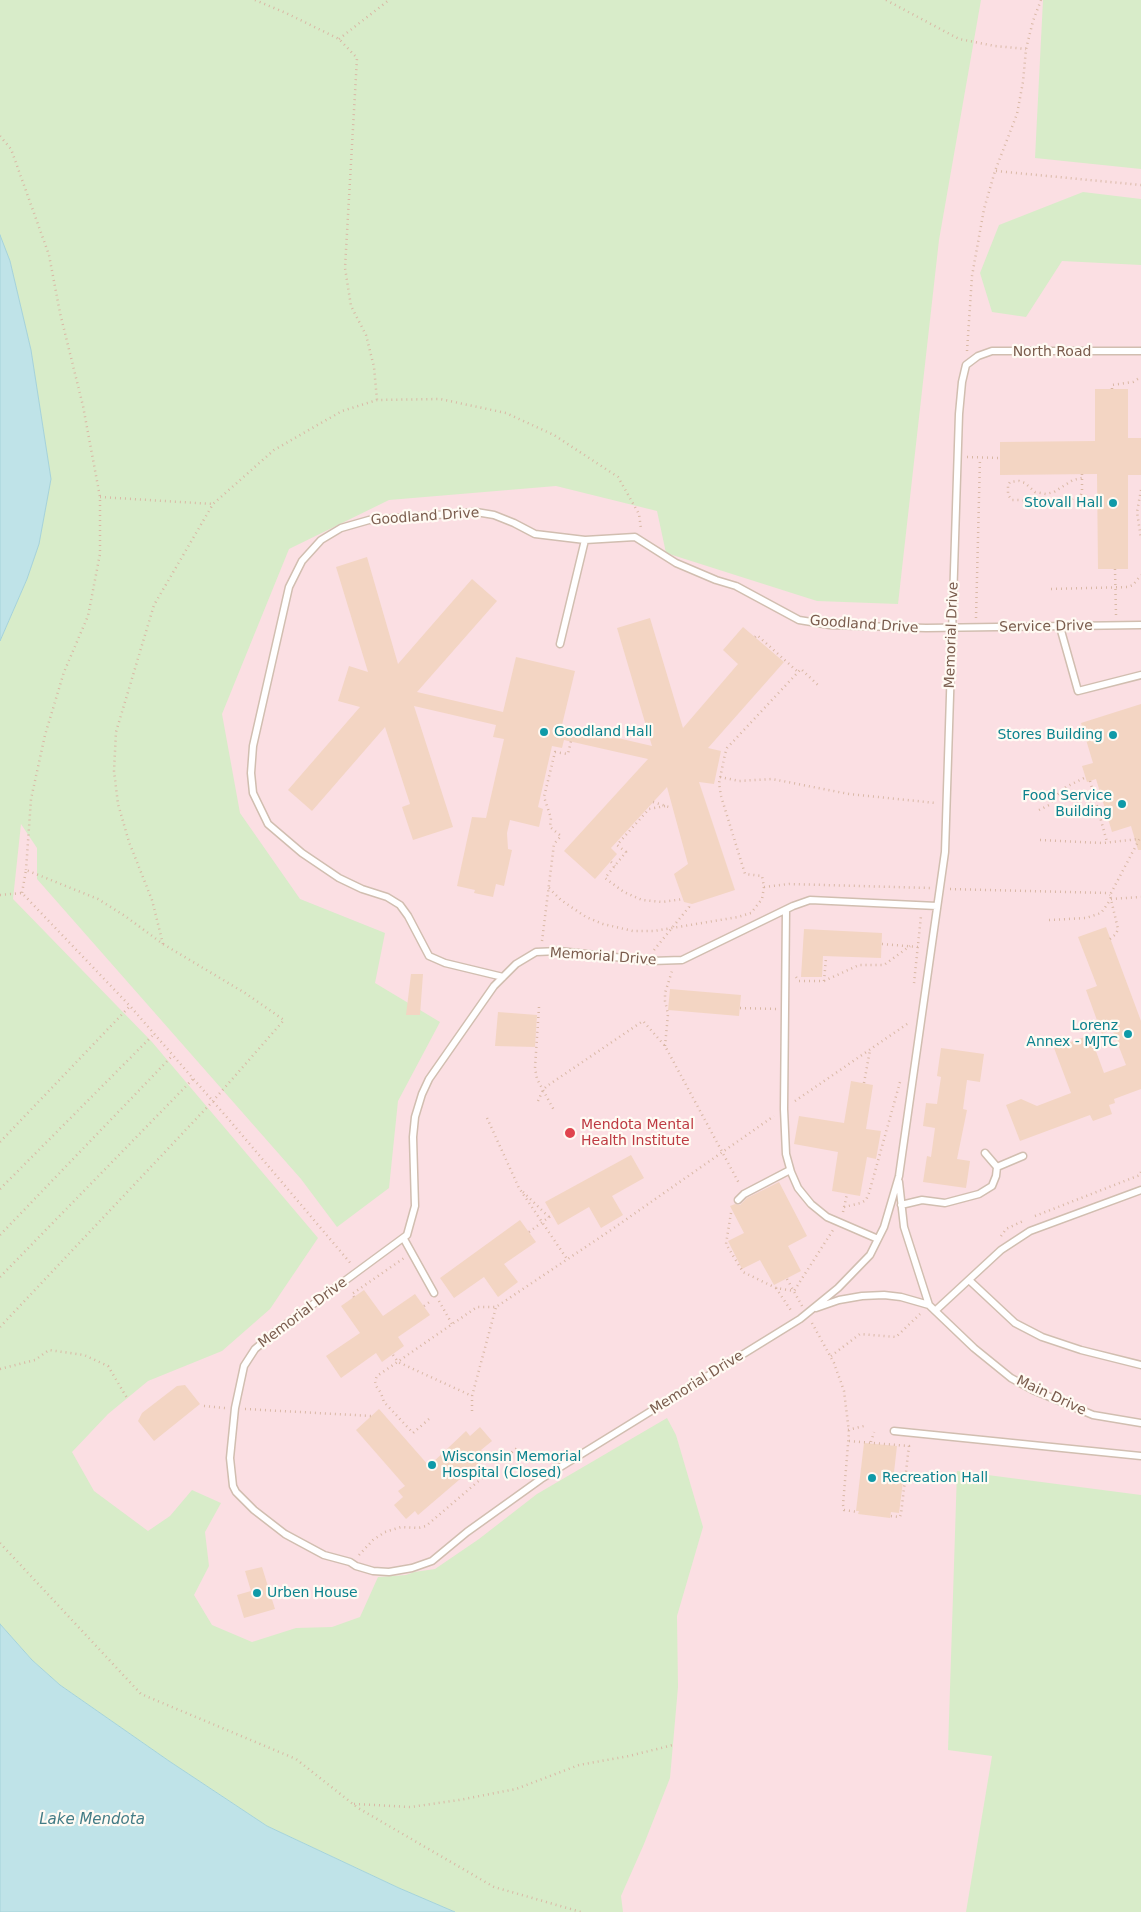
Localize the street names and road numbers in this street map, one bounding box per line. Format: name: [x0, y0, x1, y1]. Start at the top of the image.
street label: North Road: [1013, 344, 1091, 360]
street label: Goodland Drive: [370, 505, 480, 529]
street label: Memorial Drive: [942, 581, 962, 689]
street label: Goodland Drive: [809, 613, 919, 637]
street label: Service Drive: [999, 618, 1093, 636]
street label: Memorial Drive: [549, 945, 657, 969]
street label: Memorial Drive: [255, 1274, 351, 1352]
street label: Memorial Drive: [647, 1348, 747, 1418]
street label: Main Drive: [1013, 1372, 1089, 1420]

